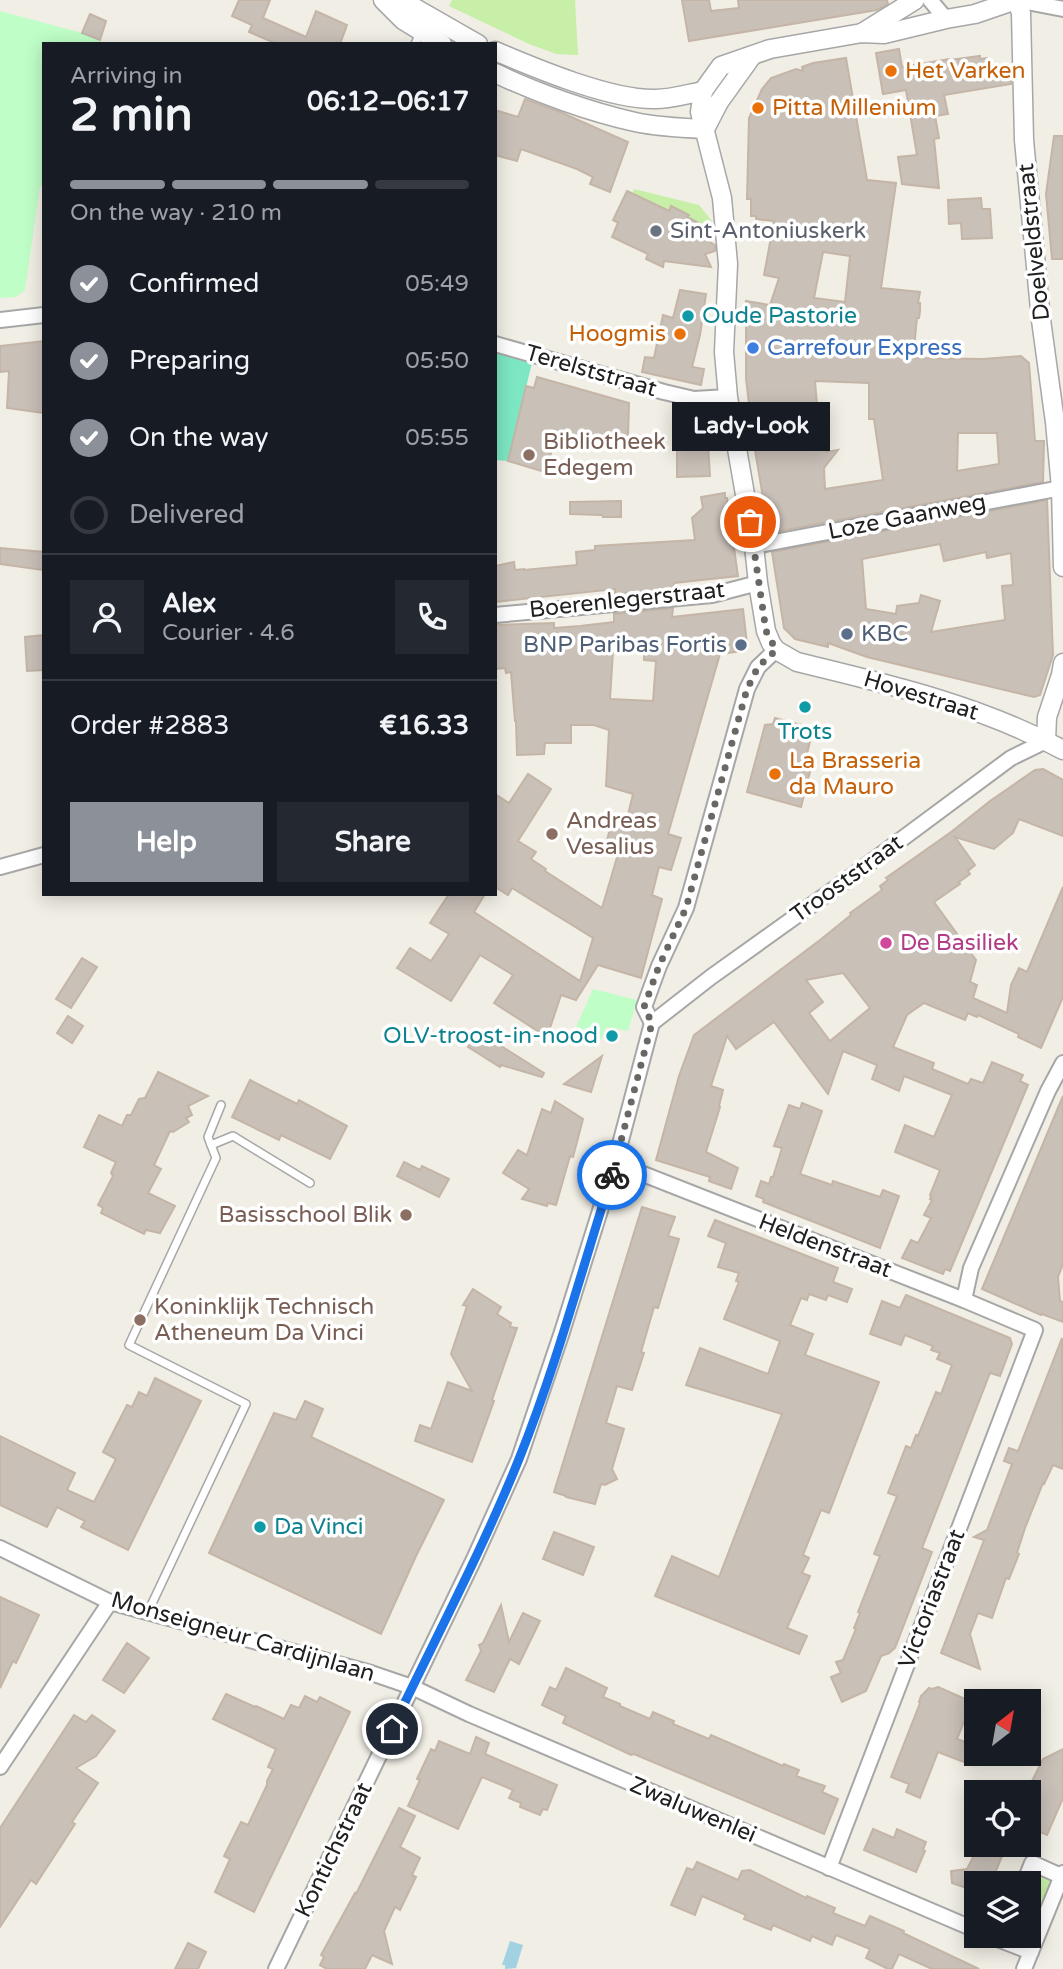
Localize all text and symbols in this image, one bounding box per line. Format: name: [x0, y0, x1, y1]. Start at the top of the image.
place label: Het Varken: [905, 57, 1026, 85]
text: Arriving in: [70, 62, 183, 90]
marker: Het Varken: [883, 63, 899, 79]
text: 06:12–06:17: [307, 86, 469, 117]
text: 2 min: [70, 88, 193, 143]
place label: Pitta Millenium: [772, 94, 937, 122]
marker: Pitta Millenium: [750, 100, 766, 116]
street label: Doelveldstraat: [1012, 162, 1056, 322]
text: On the way · 210 m: [70, 199, 282, 227]
place label: Sint-Antoniuskerk: [670, 217, 866, 245]
marker: Sint-Antoniuskerk: [648, 223, 664, 239]
icon: check: [70, 265, 108, 303]
text: Confirmed: [129, 268, 259, 299]
text: 05:49: [405, 270, 469, 298]
place label: Oude Pastorie: [702, 302, 857, 330]
marker: Oude Pastorie: [680, 308, 696, 324]
place label: Hoogmis: [569, 320, 666, 348]
marker: Hoogmis: [672, 326, 688, 342]
place label: Carrefour Express: [767, 334, 962, 362]
street label: Terelststraat: [522, 339, 660, 403]
marker: Carrefour Express: [745, 340, 761, 356]
icon: check: [70, 342, 108, 380]
text: Preparing: [129, 345, 250, 376]
text: 05:50: [405, 347, 469, 375]
callout: Lady-Look: [671, 403, 829, 452]
text: Lady-Look: [693, 412, 809, 440]
icon: check: [70, 419, 108, 457]
text: On the way: [129, 422, 269, 453]
text: 05:55: [405, 424, 469, 452]
place label: Bibliotheek Edegem: [543, 428, 666, 482]
marker: Bibliotheek Edegem: [521, 447, 537, 463]
street label: Loze Gaanweg: [826, 488, 988, 546]
pin: [720, 492, 780, 552]
text: Delivered: [129, 499, 245, 530]
icon: bag: [731, 503, 769, 541]
street label: Boerenlegerstraat: [528, 576, 726, 624]
button: person: [70, 580, 144, 654]
button: phone: [395, 580, 469, 654]
text: Alex: [162, 588, 216, 619]
text: Courier · 4.6: [162, 619, 295, 647]
place label: KBC: [861, 620, 908, 648]
marker: KBC: [839, 626, 855, 642]
place label: BNP Paribas Fortis: [523, 631, 727, 659]
marker: BNP Paribas Fortis: [733, 637, 749, 653]
street label: Hovestraat: [860, 665, 982, 727]
marker: Trots: [797, 699, 813, 715]
text: Order #2883: [70, 710, 230, 741]
text: €16.33: [379, 710, 469, 741]
place label: Trots: [778, 718, 832, 746]
place label: La Brasseria da Mauro: [789, 747, 921, 801]
marker: La Brasseria da Mauro: [767, 766, 783, 782]
button: Help: [70, 802, 263, 882]
button: Share: [277, 802, 469, 882]
place label: Andreas Vesalius: [566, 807, 657, 861]
marker: Andreas Vesalius: [544, 826, 560, 842]
street label: Trooststraat: [785, 829, 909, 929]
place label: De Basiliek: [900, 929, 1018, 957]
marker: De Basiliek: [878, 935, 894, 951]
place label: OLV-troost-in-nood: [383, 1022, 598, 1050]
marker: OLV-troost-in-nood: [604, 1028, 620, 1044]
courier: [577, 1140, 647, 1210]
icon: bike: [593, 1156, 631, 1194]
place label: Basisschool Blik: [219, 1201, 392, 1229]
marker: Basisschool Blik: [398, 1207, 414, 1223]
street label: Heldenstraat: [755, 1208, 896, 1284]
place label: Koninklijk Technisch Atheneum Da Vinci: [154, 1293, 374, 1347]
marker: Koninklijk Technisch Atheneum Da Vinci: [132, 1312, 148, 1328]
place label: Da Vinci: [274, 1513, 363, 1541]
marker: Da Vinci: [252, 1519, 268, 1535]
street label: Victoriastraat: [893, 1525, 971, 1672]
street label: Monseigneur Cardijnlaan: [108, 1586, 378, 1688]
north arrow: [964, 1689, 1041, 1766]
map controls: [964, 1689, 1041, 1948]
pin: [362, 1699, 422, 1759]
icon: home: [373, 1710, 411, 1748]
street label: Zwaluwenlei: [625, 1771, 761, 1849]
street label: Kontichstraat: [289, 1778, 379, 1922]
button: locate: [964, 1780, 1041, 1857]
button: layers: [964, 1871, 1041, 1948]

